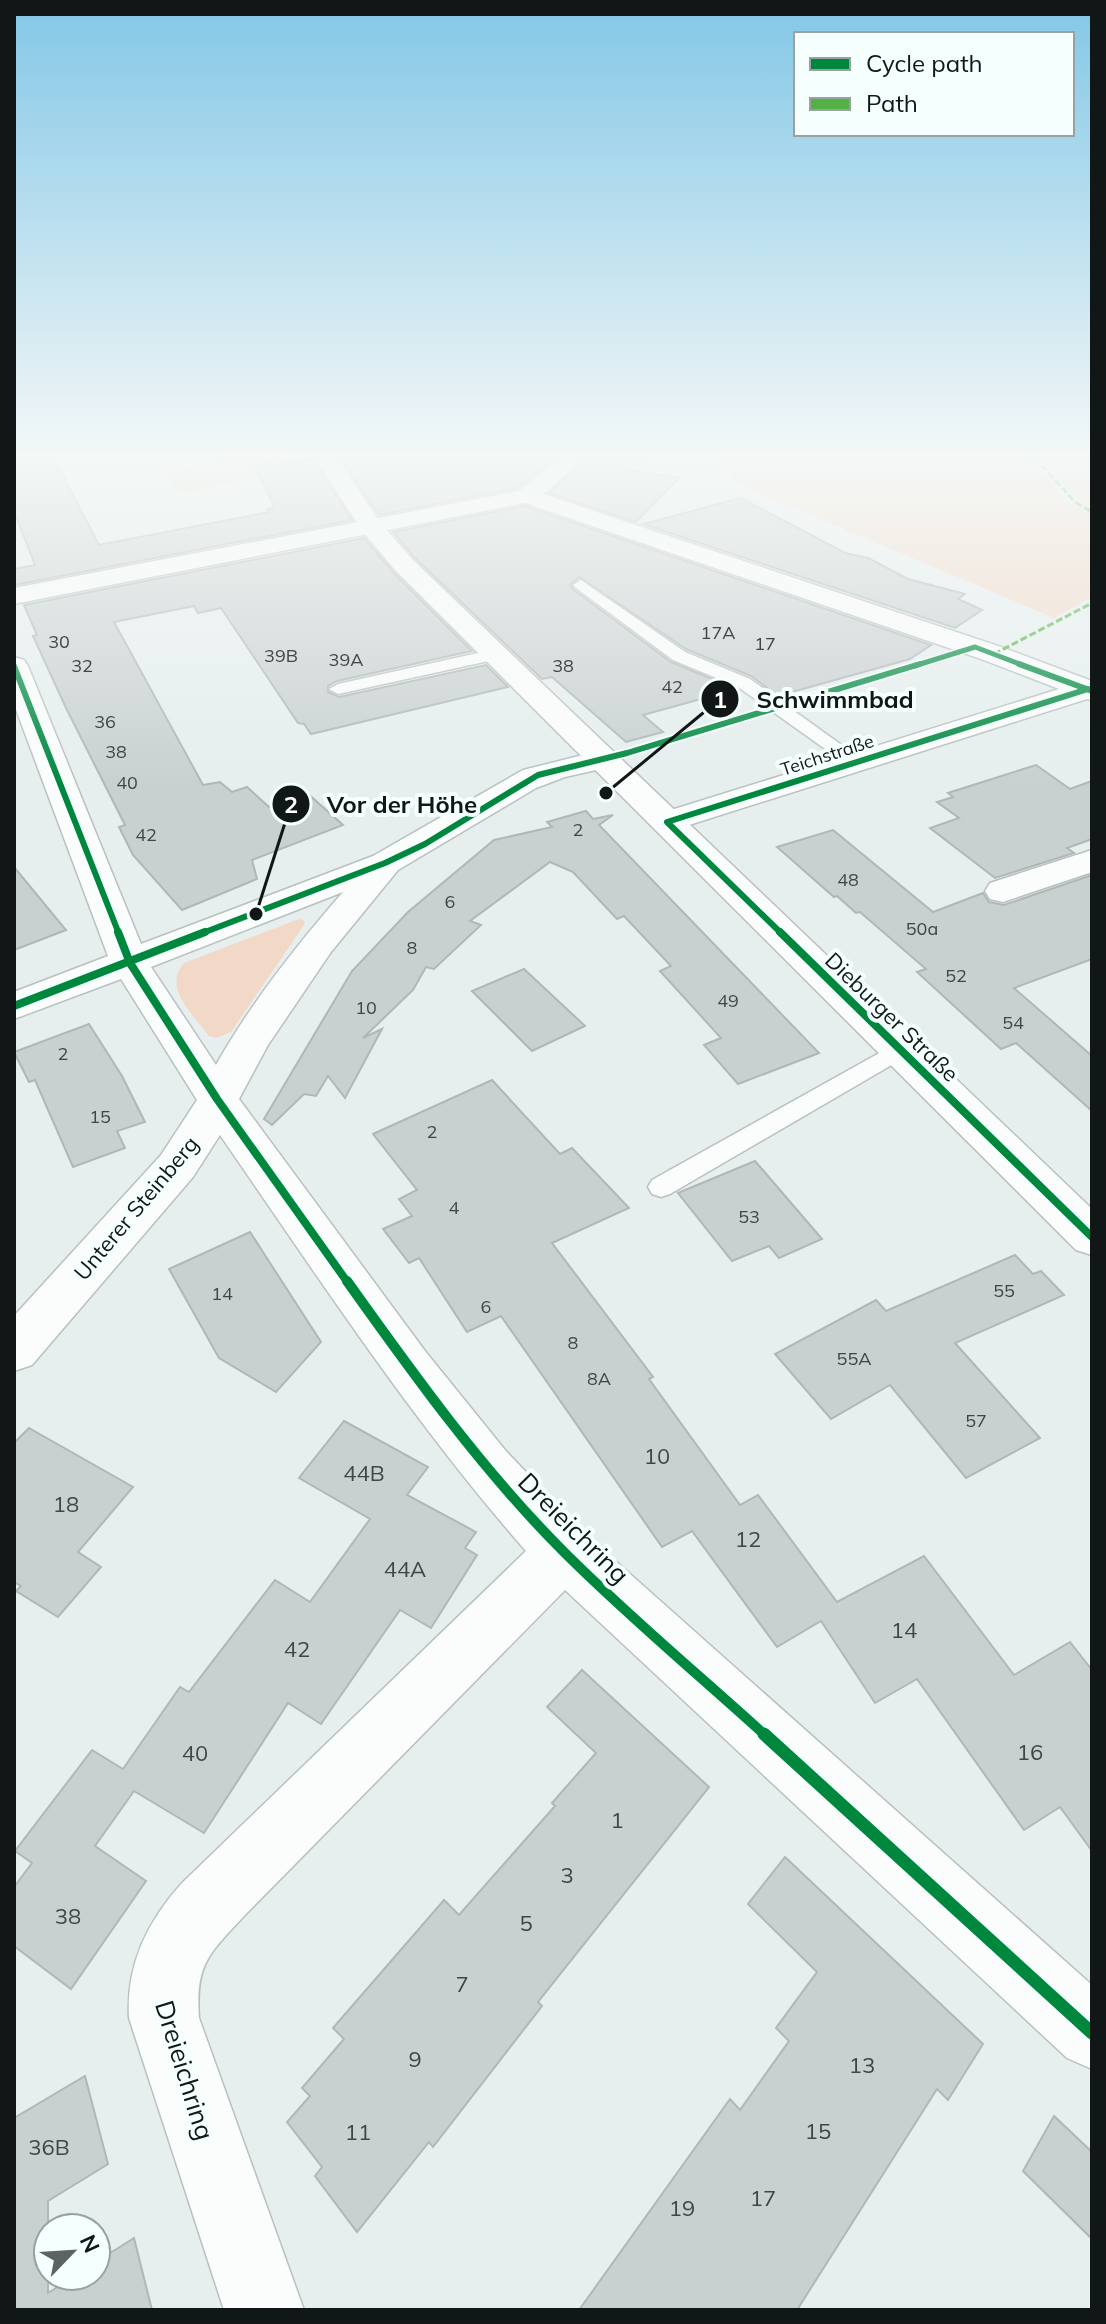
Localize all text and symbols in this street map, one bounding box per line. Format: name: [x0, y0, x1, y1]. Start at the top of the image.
legend: [794, 32, 1074, 136]
text: Cycle path: [866, 48, 983, 78]
text: Path: [866, 88, 918, 118]
house number: 17A: [701, 621, 735, 644]
house number: 30: [48, 630, 70, 653]
house number: 17: [754, 632, 776, 655]
house number: 39B: [264, 644, 298, 667]
house number: 39A: [329, 648, 363, 671]
house number: 32: [71, 654, 93, 677]
house number: 38: [552, 654, 574, 677]
house number: 42: [661, 675, 683, 698]
callout: Schwimmbad: [700, 675, 930, 723]
text: 1: [713, 684, 727, 714]
text: Schwimmbad: [756, 684, 914, 714]
house number: 36: [94, 710, 116, 733]
street label: Teichstraße: [777, 729, 877, 781]
house number: 38: [105, 740, 127, 763]
house number: 40: [116, 771, 138, 794]
callout: Vor der Höhe: [271, 780, 493, 828]
text: 2: [284, 789, 298, 819]
text: Vor der Höhe: [326, 789, 477, 819]
house number: 2: [573, 818, 583, 841]
house number: 42: [135, 823, 157, 846]
house number: 48: [837, 868, 859, 891]
house number: 6: [445, 890, 455, 913]
house number: 50a: [906, 917, 938, 940]
house number: 8: [407, 936, 417, 959]
street label: Dieburger Straße: [819, 946, 965, 1088]
house number: 52: [945, 964, 967, 987]
house number: 49: [717, 989, 739, 1012]
house number: 10: [355, 996, 377, 1019]
house number: 54: [1002, 1011, 1024, 1034]
house number: 2: [58, 1042, 68, 1065]
house number: 15: [89, 1105, 111, 1128]
house number: 2: [427, 1120, 437, 1143]
street label: Unterer Steinberg: [68, 1130, 204, 1286]
house number: 4: [449, 1196, 460, 1219]
house number: 53: [738, 1205, 760, 1228]
house number: 55: [993, 1279, 1015, 1302]
house number: 14: [211, 1282, 233, 1305]
house number: 6: [481, 1295, 491, 1318]
house number: 8: [568, 1331, 578, 1354]
house number: 55A: [837, 1347, 871, 1370]
house number: 8A: [587, 1367, 611, 1390]
house number: 57: [965, 1409, 987, 1432]
house number: 10: [644, 1442, 670, 1470]
house number: 44B: [343, 1459, 385, 1487]
street label: Dreieichring: [511, 1465, 637, 1591]
house number: 18: [53, 1490, 79, 1518]
house number: 12: [735, 1525, 761, 1553]
house number: 44A: [384, 1555, 426, 1583]
house number: 14: [891, 1616, 917, 1644]
house number: 42: [284, 1635, 310, 1663]
house number: 16: [1017, 1738, 1043, 1766]
house number: 40: [182, 1739, 208, 1767]
house number: 1: [610, 1806, 624, 1834]
house number: 3: [560, 1861, 574, 1889]
house number: 38: [55, 1902, 81, 1930]
house number: 5: [519, 1909, 533, 1937]
house number: 7: [455, 1970, 469, 1998]
street label: Dreieichring: [148, 1996, 222, 2144]
house number: 9: [408, 2045, 422, 2073]
house number: 13: [849, 2051, 875, 2079]
house number: 15: [805, 2117, 831, 2145]
house number: 11: [345, 2118, 371, 2146]
house number: 36B: [28, 2133, 70, 2161]
house number: 17: [750, 2184, 776, 2212]
house number: 19: [669, 2194, 695, 2222]
north arrow: [32, 2212, 112, 2292]
text: N: [74, 2230, 106, 2257]

